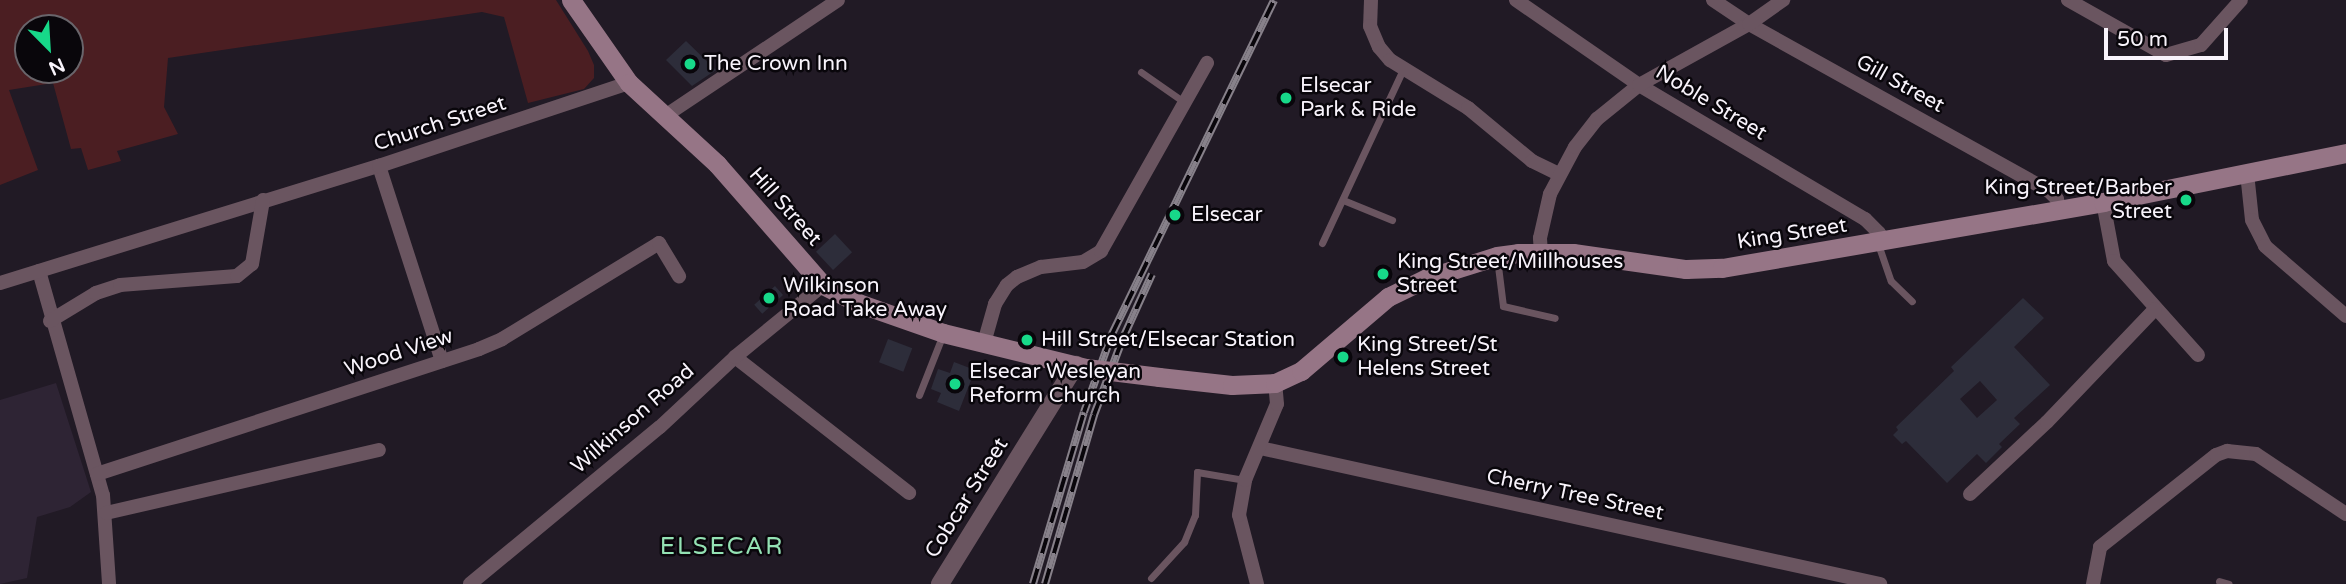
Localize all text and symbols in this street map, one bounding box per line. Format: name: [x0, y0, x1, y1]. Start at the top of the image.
north arrow: [14, 14, 84, 84]
scale bar: [2108, 14, 2232, 58]
text: 50 m: [2117, 27, 2168, 52]
street label: Gill Street: [1851, 49, 1949, 119]
place label: The Crown Inn: [704, 51, 848, 77]
text: N: [45, 53, 68, 80]
marker: The Crown Inn: [682, 56, 698, 72]
street label: Noble Street: [1651, 60, 1771, 146]
place label: Elsecar Park & Ride: [1300, 73, 1416, 123]
marker: Elsecar Park & Ride: [1278, 90, 1294, 106]
street label: Church Street: [371, 91, 509, 157]
street label: Hill Street: [743, 163, 827, 251]
place label: King Street/Barber Street: [1984, 175, 2172, 225]
marker: King Street/Barber Street: [2178, 192, 2194, 208]
place label: Elsecar: [1191, 202, 1263, 228]
marker: Elsecar: [1165, 205, 1185, 225]
street label: King Street: [1735, 213, 1849, 255]
place label: King Street/Millhouses Street: [1397, 249, 1623, 299]
marker: King Street/Millhouses Street: [1375, 266, 1391, 282]
place label: Wilkinson Road Take Away: [783, 273, 947, 323]
marker: Wilkinson Road Take Away: [761, 290, 777, 306]
street label: Wood View: [342, 324, 456, 382]
place label: Hill Street/Elsecar Station: [1041, 327, 1295, 353]
marker: Hill Street/Elsecar Station: [1019, 332, 1035, 348]
place label: King Street/St Helens Street: [1357, 332, 1498, 382]
marker: King Street/St Helens Street: [1335, 349, 1351, 365]
street label: Wilkinson Road: [566, 359, 700, 479]
place label: Elsecar Wesleyan Reform Church: [969, 359, 1141, 409]
marker: Elsecar Wesleyan Reform Church: [947, 376, 963, 392]
street label: Cobcar Street: [920, 433, 1014, 563]
street label: Cherry Tree Street: [1484, 464, 1666, 526]
district label: ELSECAR: [661, 533, 783, 561]

